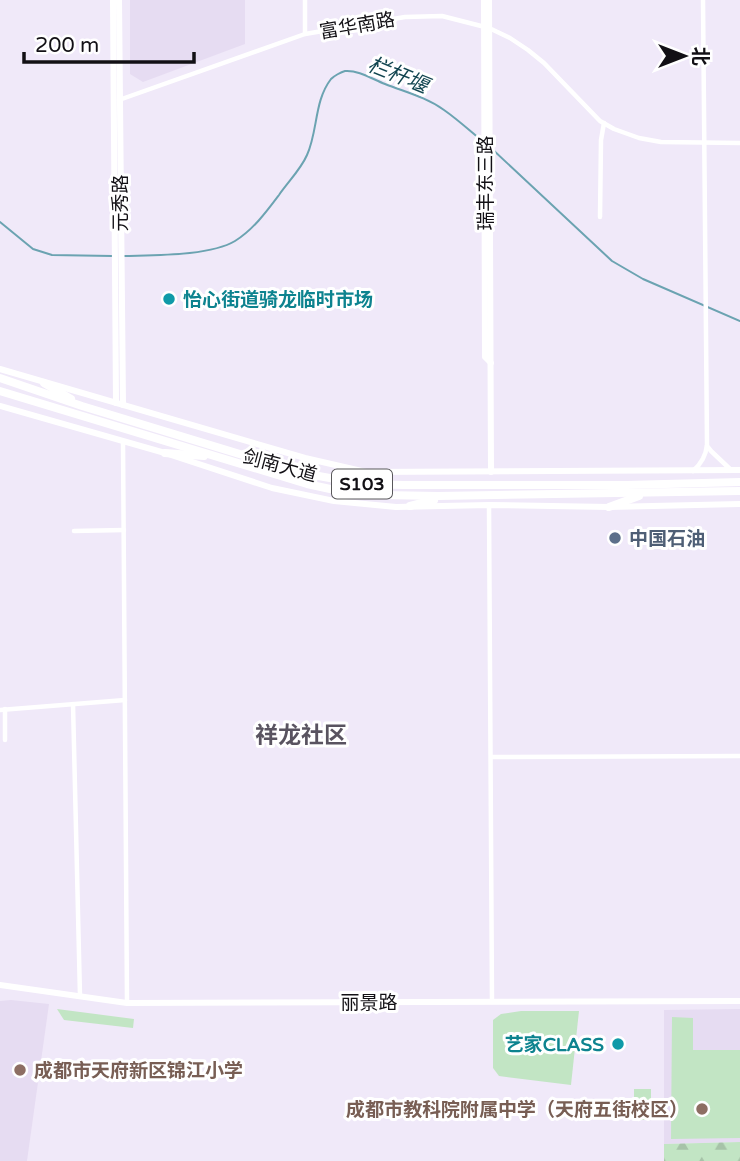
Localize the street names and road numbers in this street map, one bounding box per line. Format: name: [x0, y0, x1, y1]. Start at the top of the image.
street label: 富华南路: [318, 9, 397, 43]
street label: 瑞丰东三路: [475, 135, 497, 231]
street label: 元秀路: [110, 174, 132, 232]
street label: 剑南大道: [240, 446, 319, 486]
road number: S103: [332, 470, 392, 498]
street label: 丽景路: [340, 992, 398, 1014]

